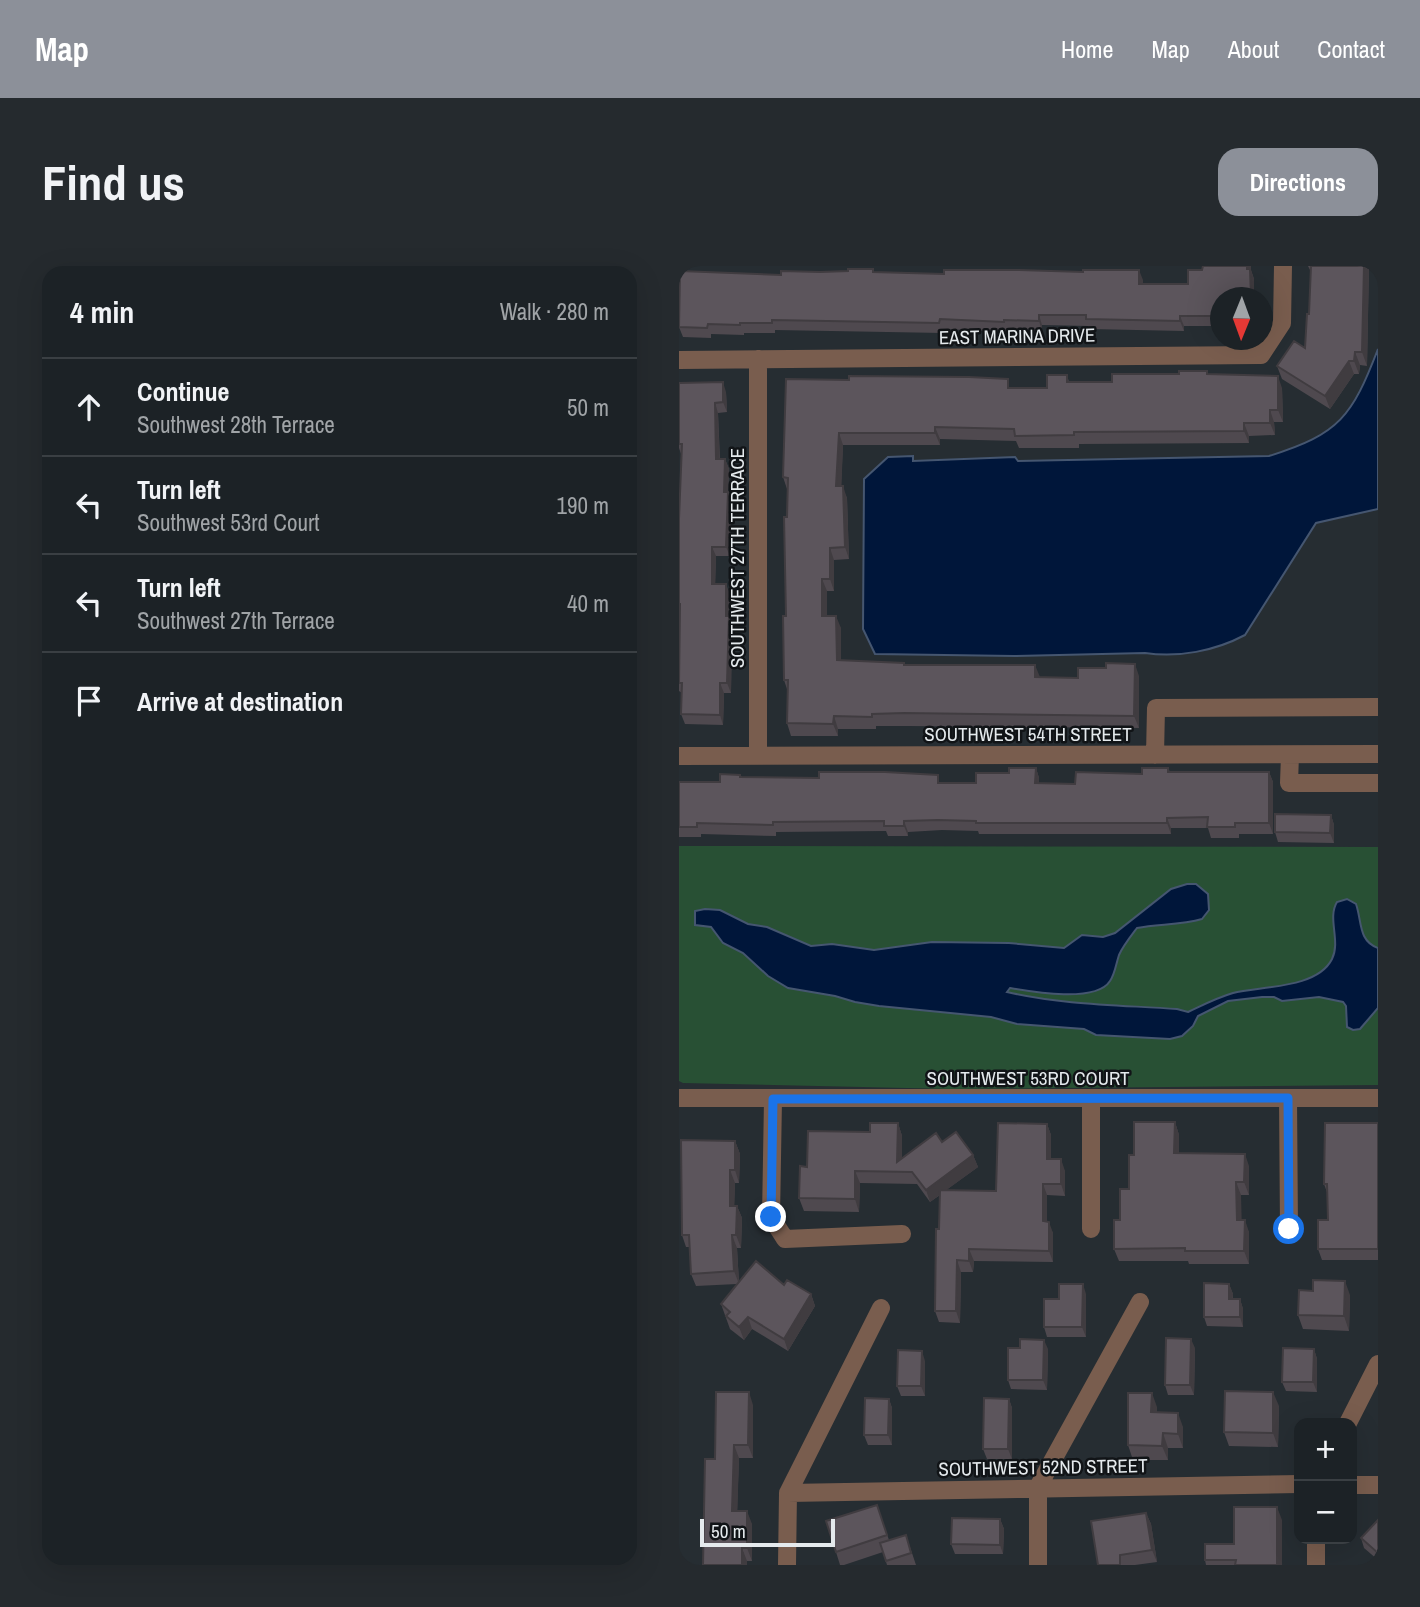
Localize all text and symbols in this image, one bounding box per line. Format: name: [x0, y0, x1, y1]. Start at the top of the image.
text: Map: [35, 27, 89, 71]
text: Home: [1061, 33, 1113, 65]
text: Map: [1151, 33, 1190, 65]
text: About: [1228, 33, 1279, 65]
text: Contact: [1317, 33, 1385, 65]
button: Directions: [1218, 148, 1378, 216]
text: Find us: [42, 149, 185, 215]
north arrow: [1210, 287, 1273, 350]
text: 4 min: [70, 292, 134, 332]
text: Walk · 280 m: [500, 296, 609, 327]
street label: EAST MARINA DRIVE: [939, 322, 1095, 350]
text: Continue: [137, 374, 229, 409]
icon: ahead: [70, 388, 108, 426]
text: 50 m: [567, 392, 609, 423]
text: Southwest 28th Terrace: [137, 409, 335, 440]
street label: SOUTHWEST 27TH TERRACE: [724, 448, 750, 668]
text: Turn left: [137, 472, 221, 507]
icon: left: [70, 486, 108, 524]
text: 190 m: [557, 490, 609, 521]
text: Southwest 53rd Court: [137, 507, 319, 538]
text: Turn left: [137, 570, 221, 605]
icon: left: [70, 584, 108, 622]
text: 40 m: [567, 588, 609, 619]
text: Southwest 27th Terrace: [137, 605, 335, 636]
icon: arrive: [70, 682, 108, 720]
text: Arrive at destination: [137, 684, 343, 719]
street label: SOUTHWEST 54TH STREET: [924, 721, 1132, 747]
street label: SOUTHWEST 53RD COURT: [927, 1065, 1130, 1091]
route end: [755, 1201, 786, 1232]
route start: [1273, 1213, 1304, 1244]
map controls: [1294, 1418, 1357, 1544]
button: +: [1294, 1418, 1357, 1481]
street label: SOUTHWEST 52ND STREET: [938, 1452, 1148, 1482]
button: −: [1294, 1481, 1357, 1544]
scale bar: [700, 1516, 835, 1548]
text: 50 m: [711, 1518, 746, 1544]

